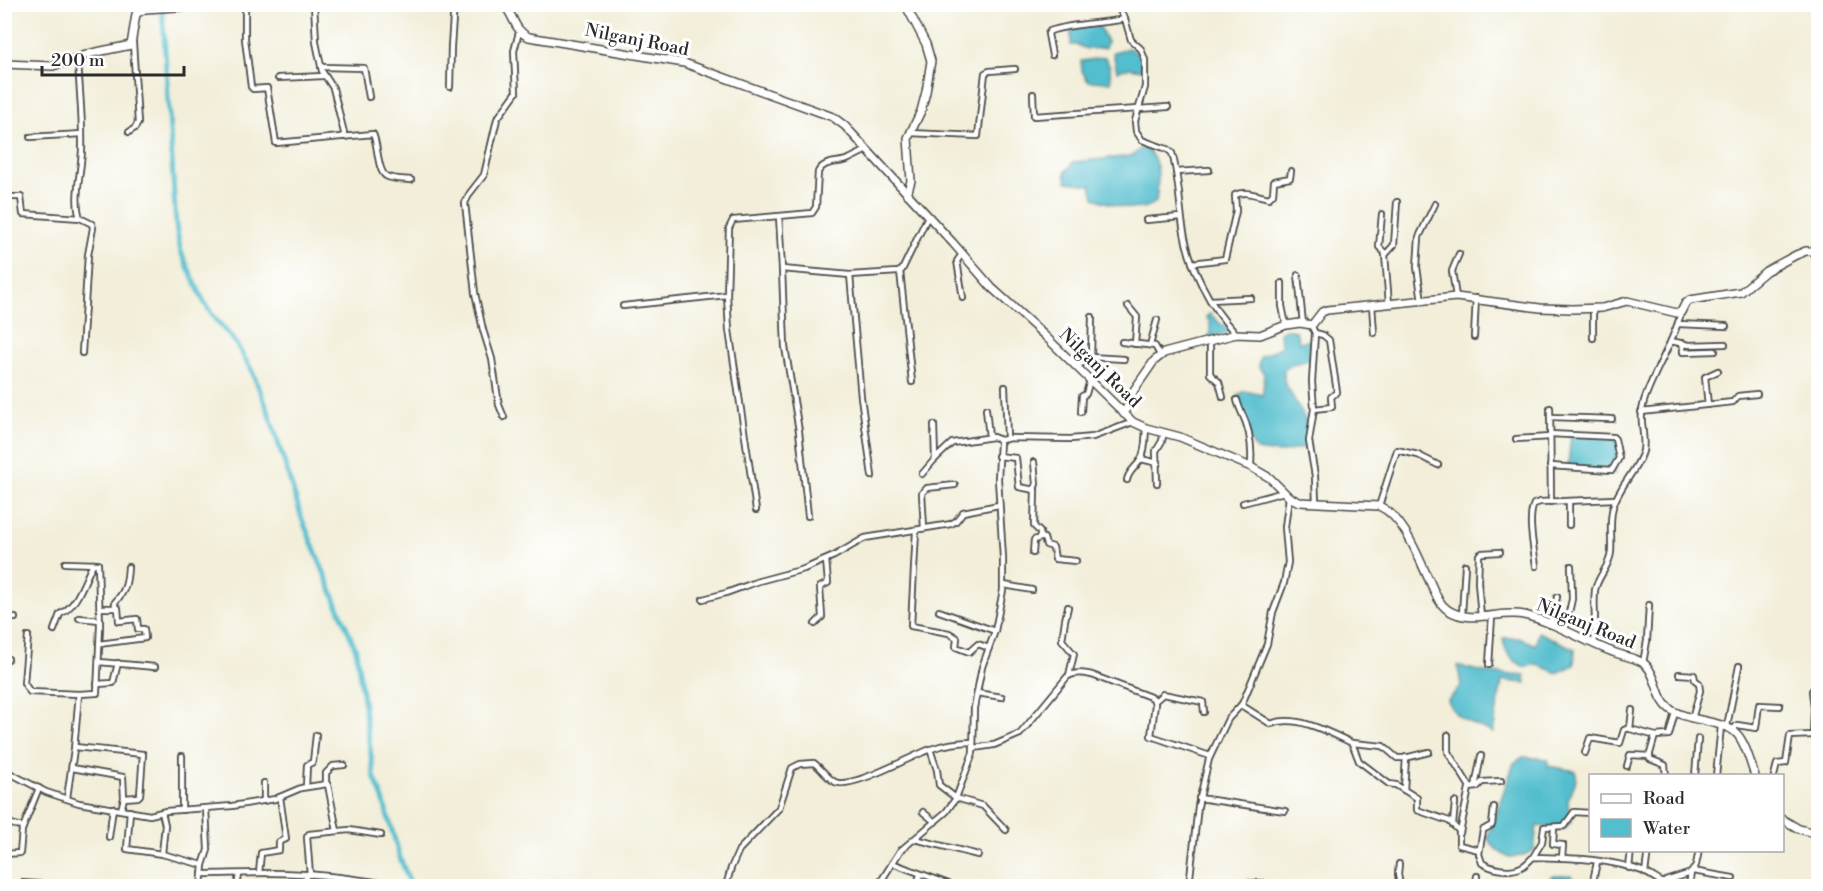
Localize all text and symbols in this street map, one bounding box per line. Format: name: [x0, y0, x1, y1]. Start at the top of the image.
street label: Nilganj Road: [583, 19, 692, 61]
scale bar: [42, 39, 184, 77]
text: 200 m: [51, 49, 105, 72]
street label: Nilganj Road: [1054, 323, 1146, 413]
street label: Nilganj Road: [1533, 594, 1640, 655]
legend: [1589, 774, 1784, 852]
text: Road: [1643, 787, 1686, 810]
text: Water: [1642, 817, 1691, 840]

